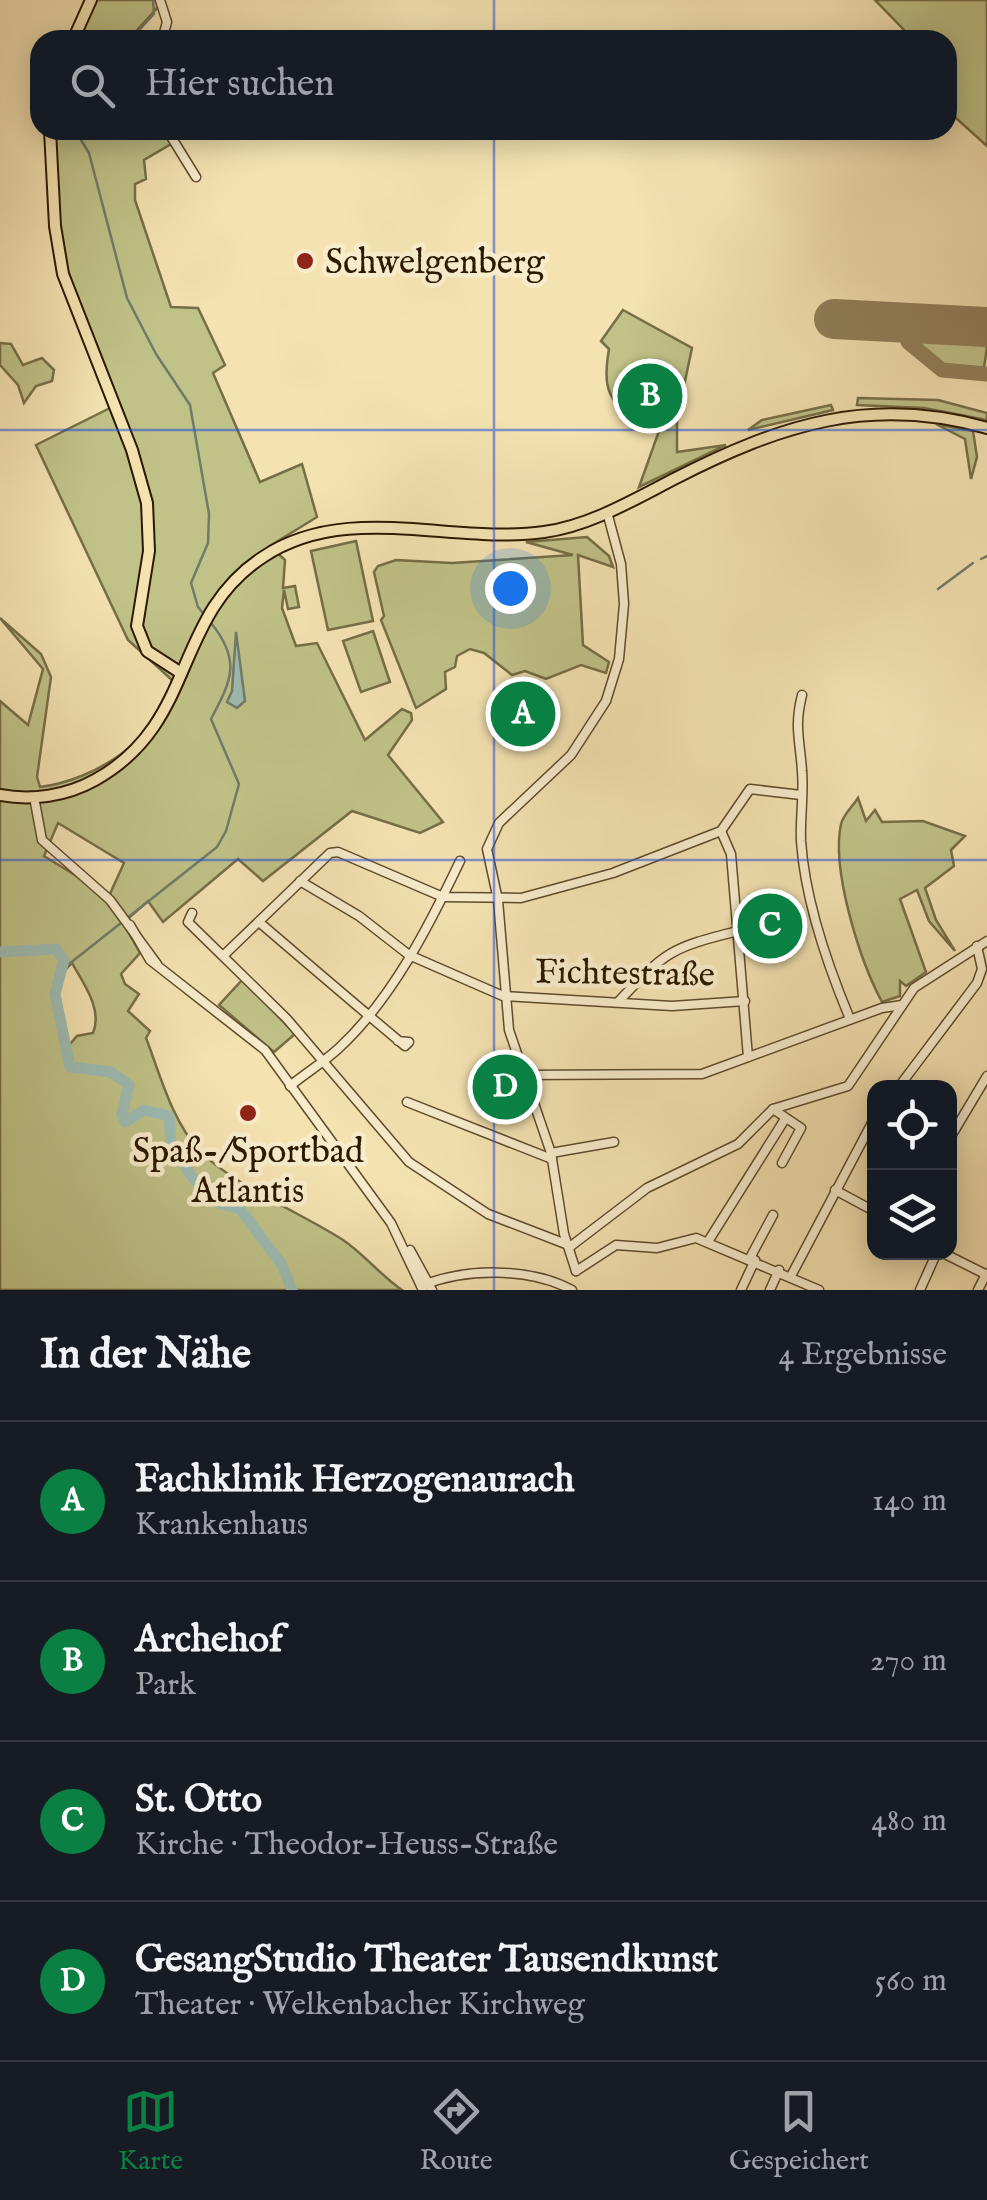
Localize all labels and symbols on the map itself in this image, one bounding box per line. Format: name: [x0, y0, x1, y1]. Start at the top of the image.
place label: Schwelgenberg: [325, 241, 546, 286]
marker: Schwelgenberg: [294, 250, 316, 272]
pin: B: [618, 358, 682, 434]
your location: [485, 563, 536, 614]
pin: A: [490, 676, 556, 752]
pin: C: [738, 888, 802, 964]
street label: Fichtestraße: [535, 950, 715, 999]
pin: D: [472, 1050, 538, 1124]
marker: Spaß-/Sportbad Atlantis: [237, 1102, 259, 1124]
place label: Spaß-/Sportbad Atlantis: [132, 1130, 364, 1215]

